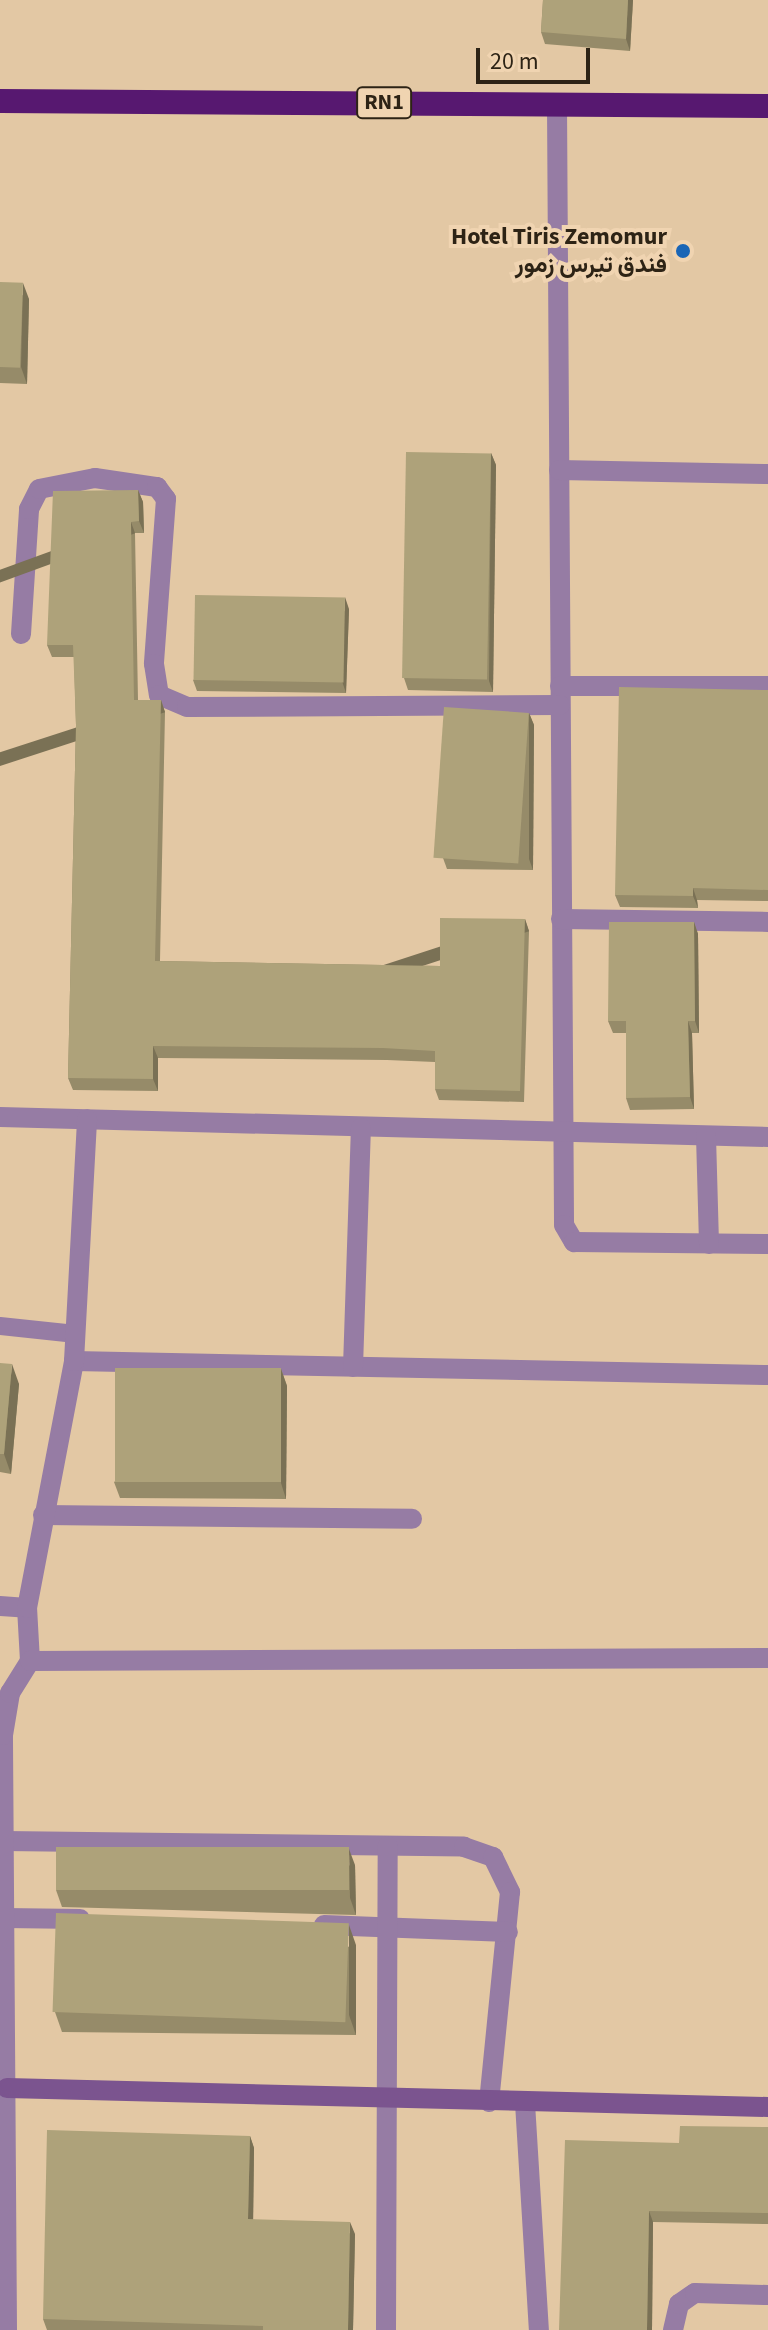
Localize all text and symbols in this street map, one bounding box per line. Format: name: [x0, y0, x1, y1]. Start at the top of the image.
scale bar: [480, 32, 594, 82]
text: 20 m: [490, 44, 539, 79]
road number: RN1: [356, 85, 412, 121]
place label: Hotel Tiris Zemomur فندق تيرس زمور: [451, 223, 667, 279]
marker: Hotel Tiris Zemomur فندق تيرس زمور: [674, 242, 692, 260]

